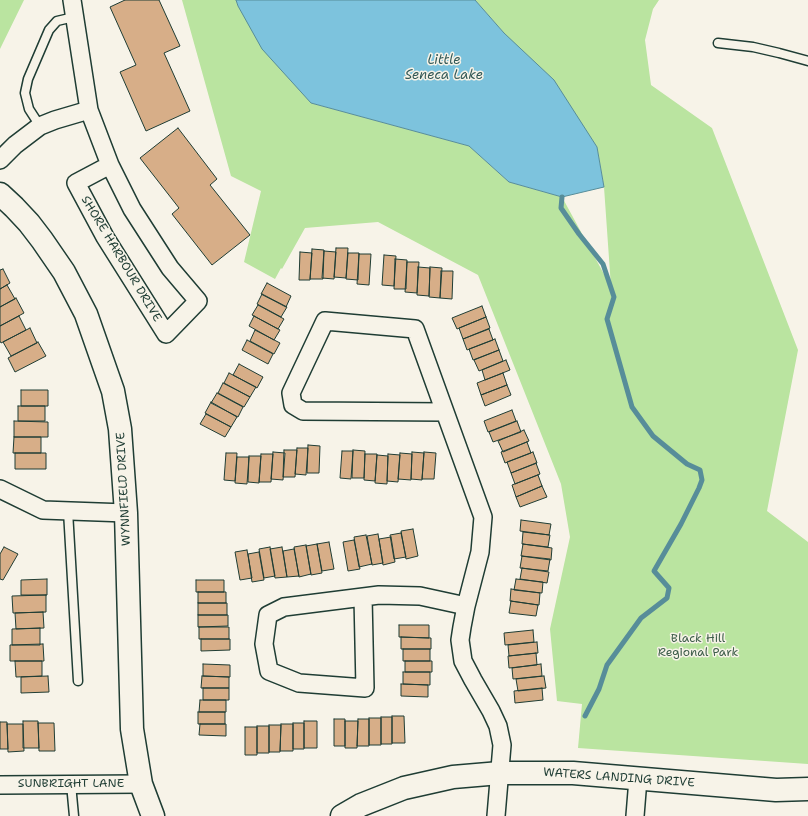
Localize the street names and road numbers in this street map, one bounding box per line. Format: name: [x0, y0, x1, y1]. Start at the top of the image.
street label: SHORE HARBOUR DRIVE: [78, 193, 164, 325]
street label: WYNNFIELD DRIVE: [114, 432, 134, 546]
street label: WATERS LANDING DRIVE: [543, 766, 695, 790]
street label: SUNBRIGHT LANE: [18, 777, 124, 791]

